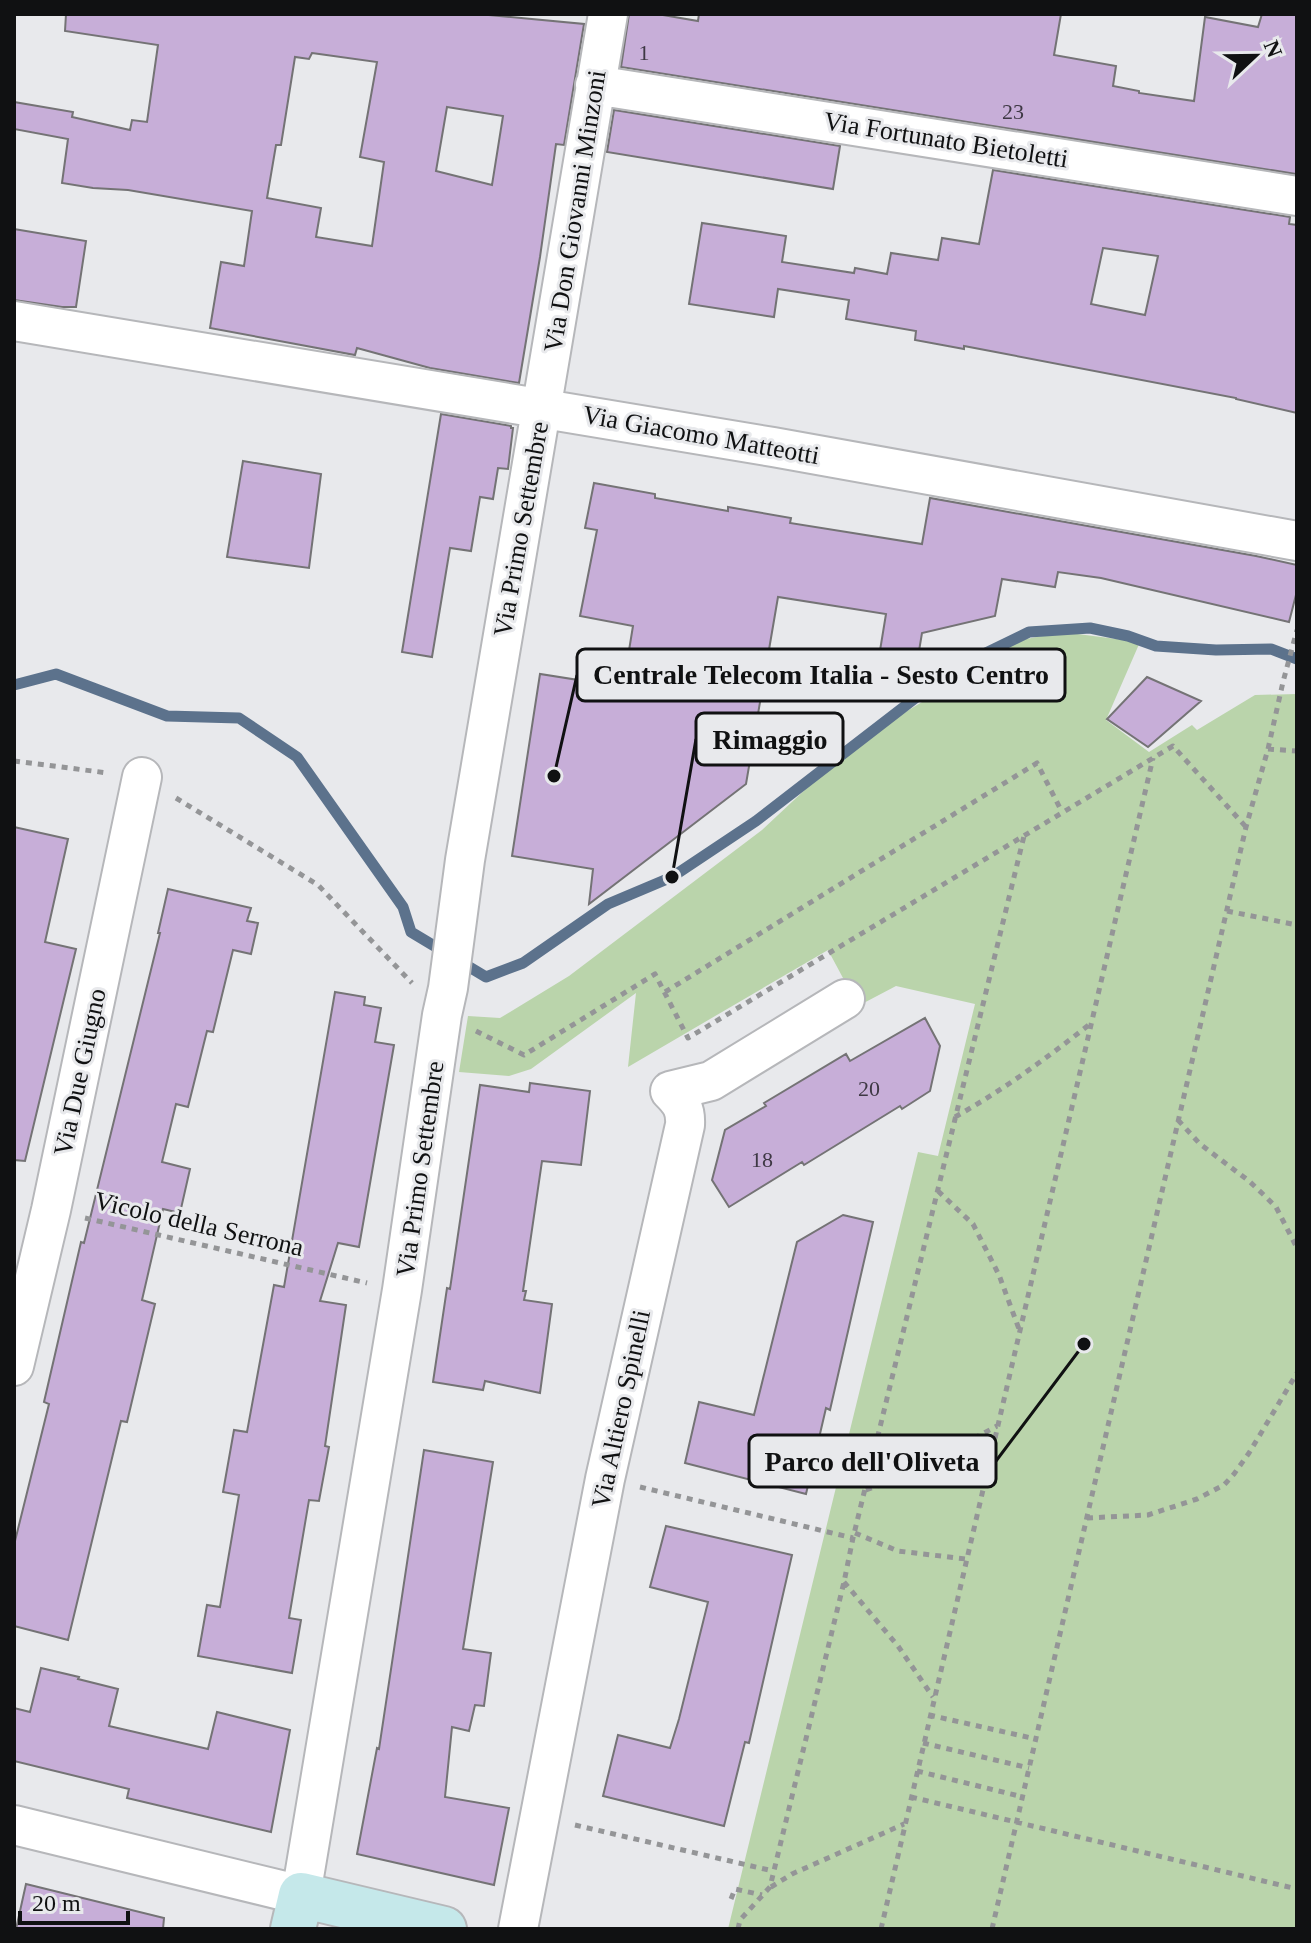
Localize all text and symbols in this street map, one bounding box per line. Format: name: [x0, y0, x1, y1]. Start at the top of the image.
north arrow: [1215, 16, 1295, 96]
text: N: [1259, 37, 1288, 61]
house number: 1: [639, 40, 650, 65]
street label: Via Don Giovanni Minzoni: [538, 68, 612, 354]
house number: 23: [1002, 99, 1024, 124]
street label: Via Fortunato Bietoletti: [822, 106, 1070, 174]
street label: Via Giacomo Matteotti: [580, 400, 822, 470]
street label: Via Primo Settembre: [488, 419, 554, 639]
callout: Centrale Telecom Italia - Sesto Centro: [577, 649, 1065, 701]
text: Centrale Telecom Italia - Sesto Centro: [593, 659, 1049, 690]
callout: Rimaggio: [696, 713, 843, 765]
text: Rimaggio: [712, 724, 828, 755]
street label: Via Due Giugno: [48, 986, 112, 1158]
street label: Via Primo Settembre: [390, 1059, 450, 1279]
house number: 20: [858, 1076, 880, 1101]
house number: 18: [751, 1147, 773, 1172]
street label: Vicolo della Serrona: [92, 1186, 307, 1262]
street label: Via Altiero Spinelli: [586, 1307, 656, 1511]
callout: Parco dell'Oliveta: [749, 1435, 996, 1487]
text: Parco dell'Oliveta: [765, 1446, 979, 1477]
scale bar: [20, 1875, 128, 1925]
text: 20 m: [32, 1890, 81, 1916]

